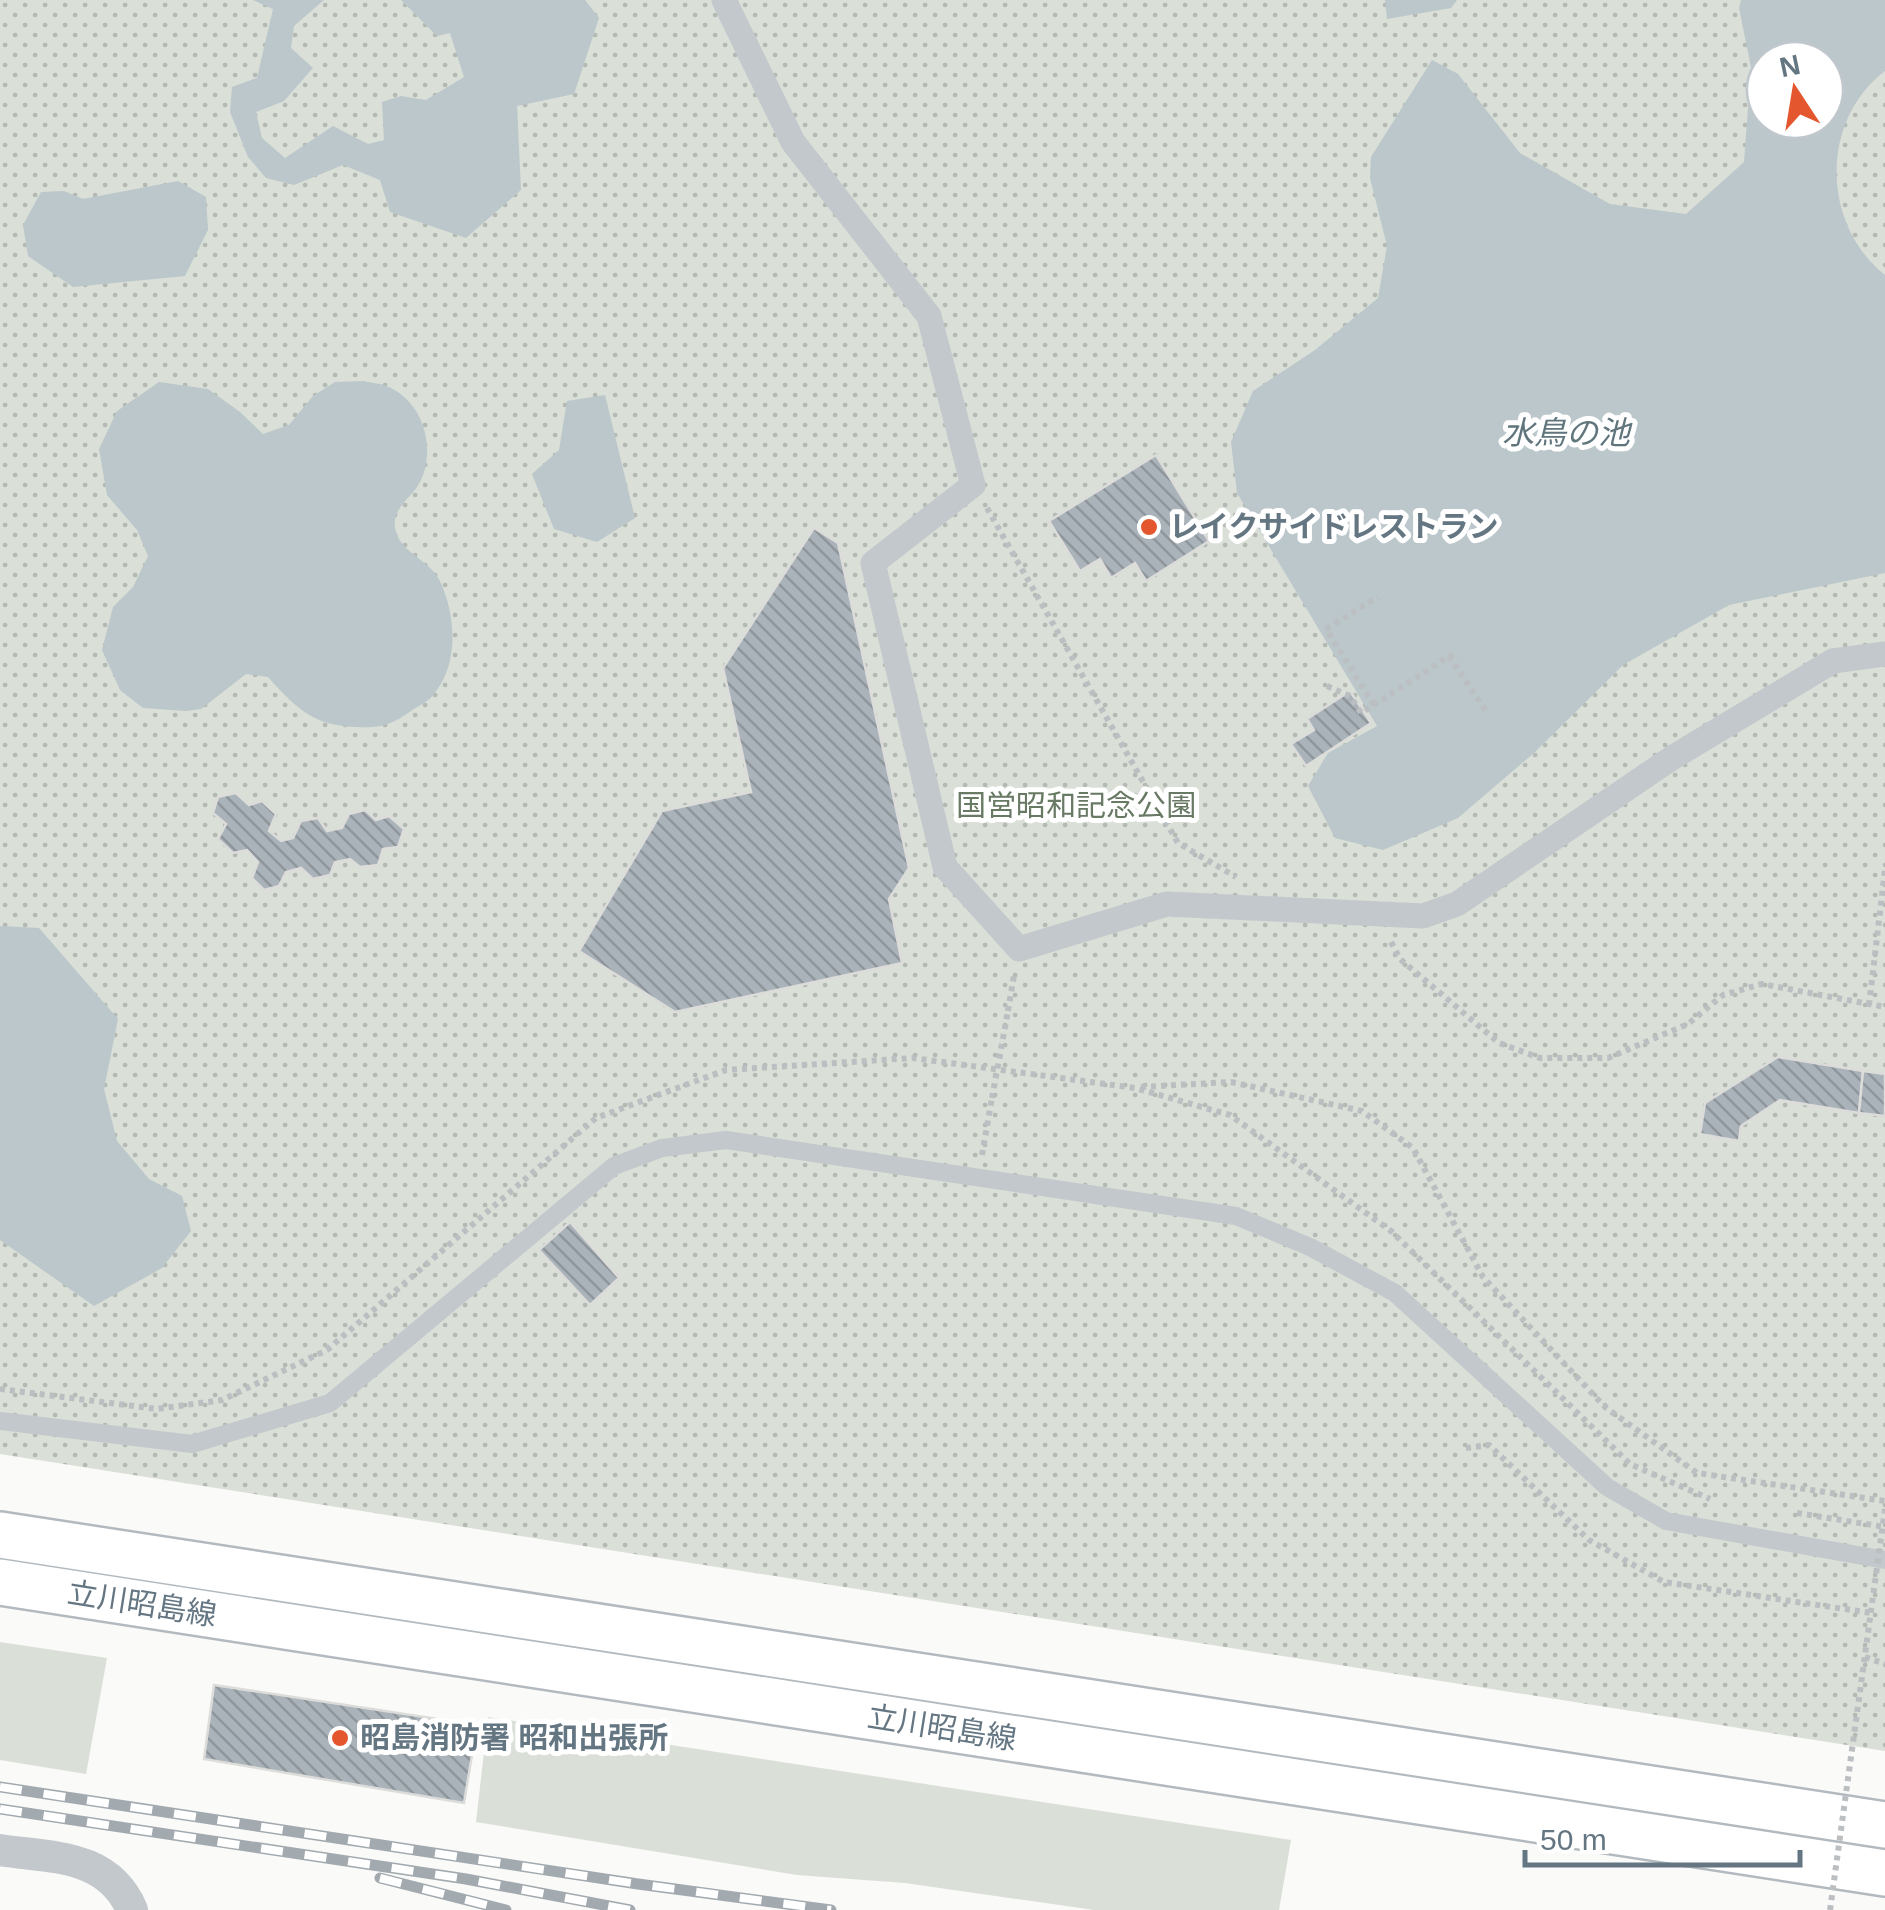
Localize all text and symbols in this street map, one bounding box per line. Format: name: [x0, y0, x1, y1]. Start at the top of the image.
north arrow: [1745, 40, 1845, 140]
text: N: [1777, 49, 1803, 83]
water label: 水鳥の池: [1502, 415, 1633, 451]
place label: レイクサイドレストラン: [1169, 510, 1498, 543]
marker: レイクサイドレストラン: [1138, 516, 1160, 538]
park label: 国営昭和記念公園: [956, 789, 1196, 822]
street label: 立川昭島線: [65, 1575, 219, 1632]
street label: 立川昭島線: [865, 1699, 1019, 1756]
place label: 昭島消防署 昭和出張所: [360, 1721, 668, 1754]
marker: 昭島消防署 昭和出張所: [329, 1727, 351, 1749]
scale bar: [1525, 1805, 1800, 1867]
text: 50 m: [1540, 1823, 1607, 1856]

